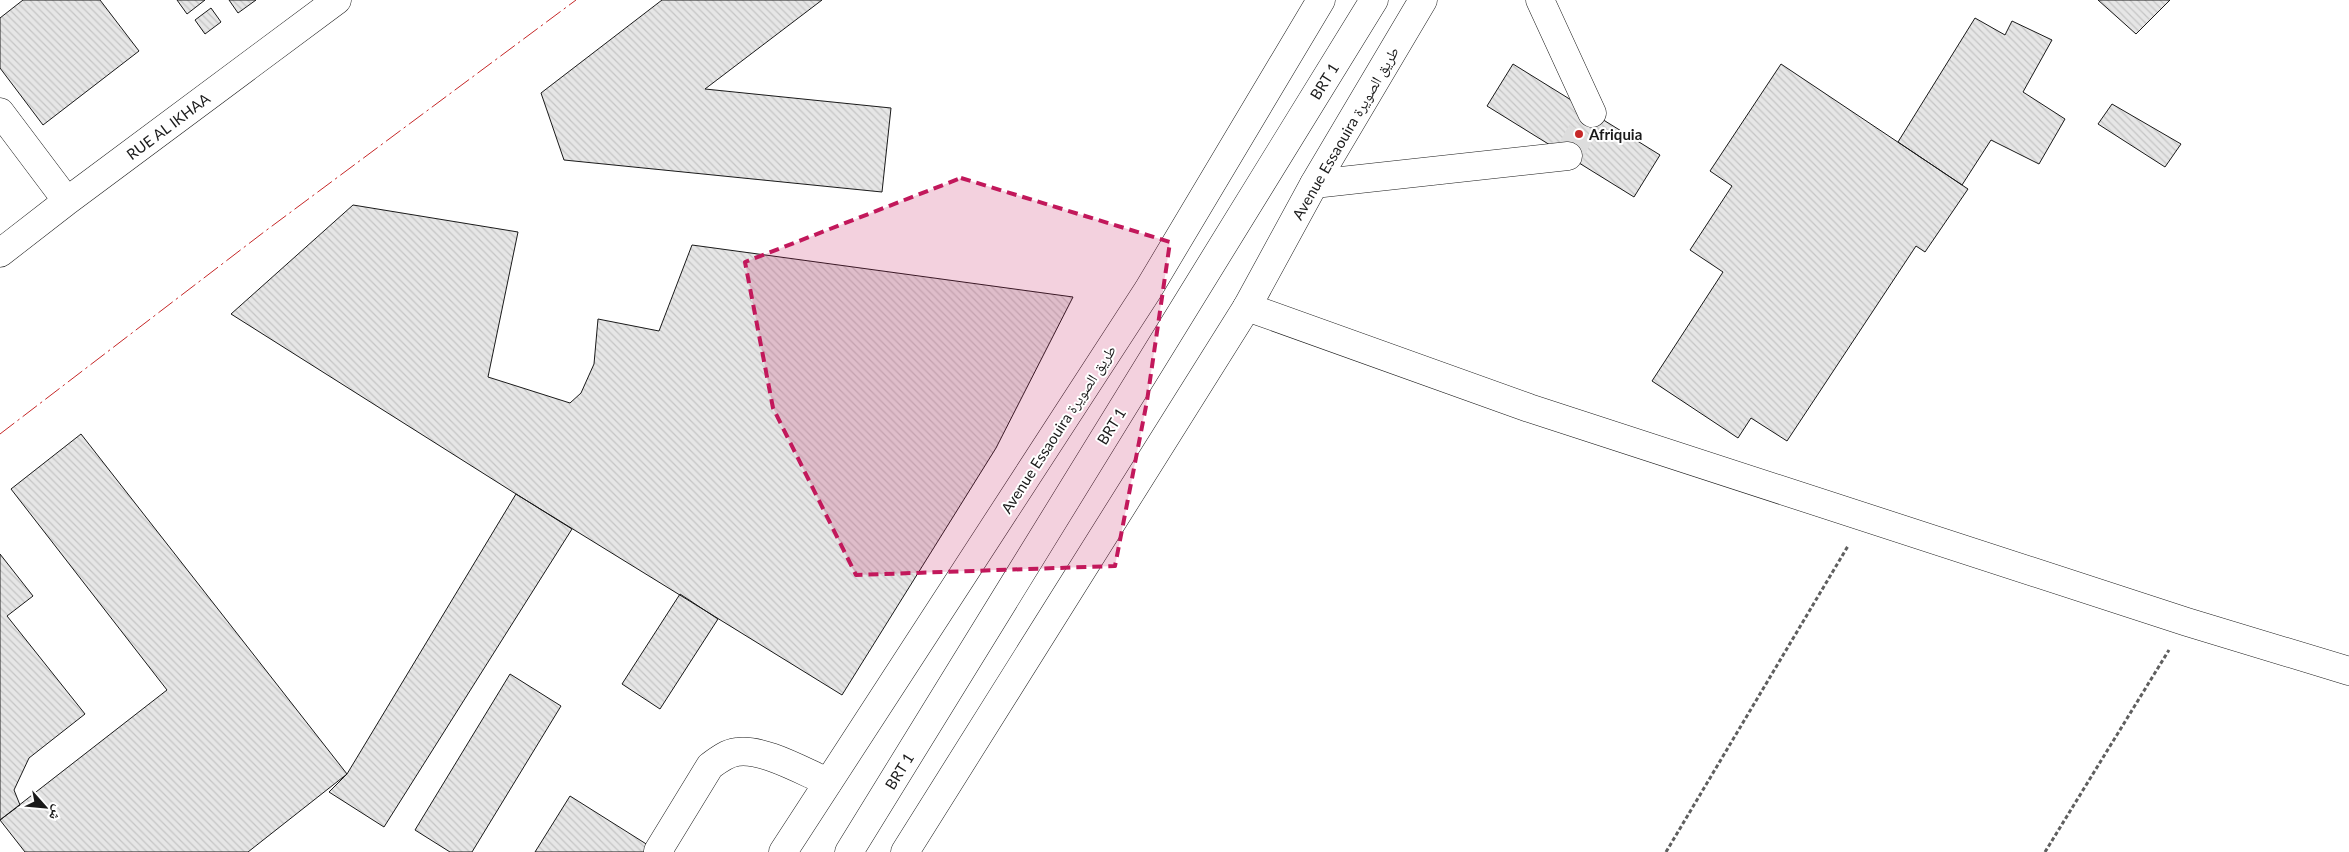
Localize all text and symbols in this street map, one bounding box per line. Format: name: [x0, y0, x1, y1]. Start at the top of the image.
street label: Avenue Essaouira طريق الصويرة: [1288, 43, 1404, 224]
street label: BRT 1: [1306, 59, 1342, 103]
street label: RUE AL IKHAA: [123, 88, 214, 163]
place label: Afriquia: [1588, 125, 1642, 143]
marker: Afriquia: [1573, 128, 1585, 140]
street label: Avenue Essaouira طريق الصويرة: [997, 341, 1121, 518]
street label: BRT 1: [1093, 404, 1129, 448]
street label: BRT 1: [881, 749, 917, 793]
north arrow: [20, 782, 70, 832]
text: ش: [45, 802, 68, 824]

